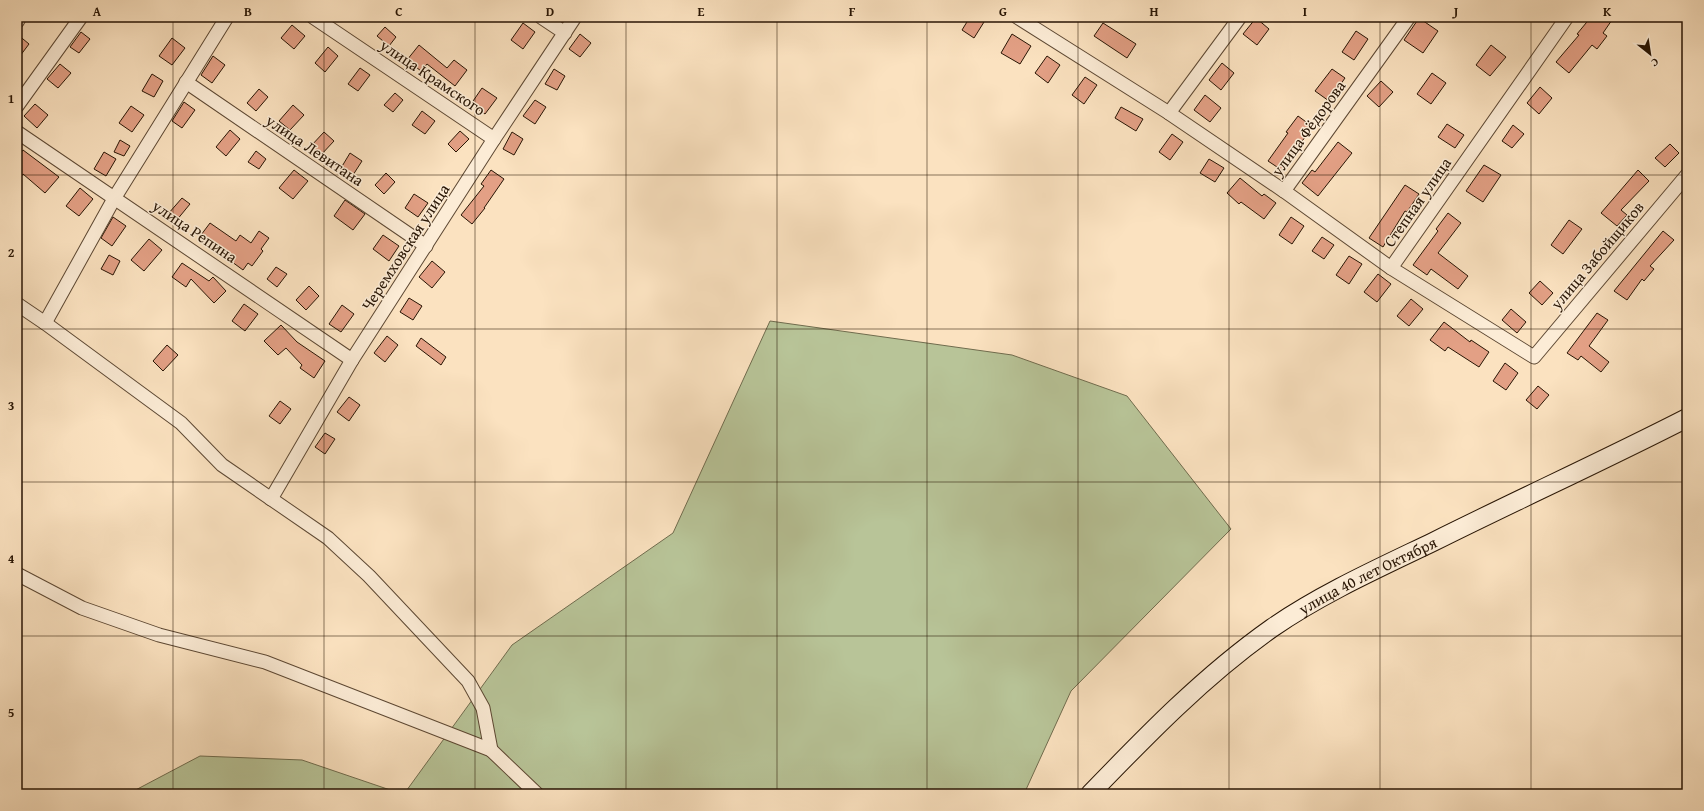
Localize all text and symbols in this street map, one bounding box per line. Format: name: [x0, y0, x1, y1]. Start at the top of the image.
text: A: [93, 2, 102, 21]
text: B: [244, 2, 252, 21]
text: C: [395, 2, 403, 21]
text: D: [546, 2, 554, 21]
text: E: [698, 2, 705, 21]
text: F: [849, 2, 856, 21]
text: G: [999, 2, 1007, 21]
text: H: [1149, 2, 1159, 21]
text: I: [1303, 2, 1307, 21]
text: J: [1452, 2, 1459, 21]
text: K: [1603, 2, 1612, 21]
street label: улица Крамского: [375, 32, 491, 121]
north arrow: [1630, 34, 1670, 74]
text: С: [1648, 54, 1662, 71]
street label: улица Фёдорова: [1264, 75, 1351, 182]
text: 1: [8, 89, 14, 108]
street label: улица Левитана: [260, 108, 369, 192]
street label: Степная улица: [1377, 152, 1457, 252]
street label: Черемховская улица: [355, 179, 455, 315]
street label: улица Репина: [147, 193, 243, 269]
street label: улица Забойщиков: [1544, 196, 1650, 315]
text: 2: [8, 243, 15, 262]
text: 3: [8, 396, 14, 415]
street label: улица 40 лет Октября: [1293, 530, 1441, 621]
text: 4: [8, 549, 15, 568]
text: 5: [8, 703, 15, 722]

